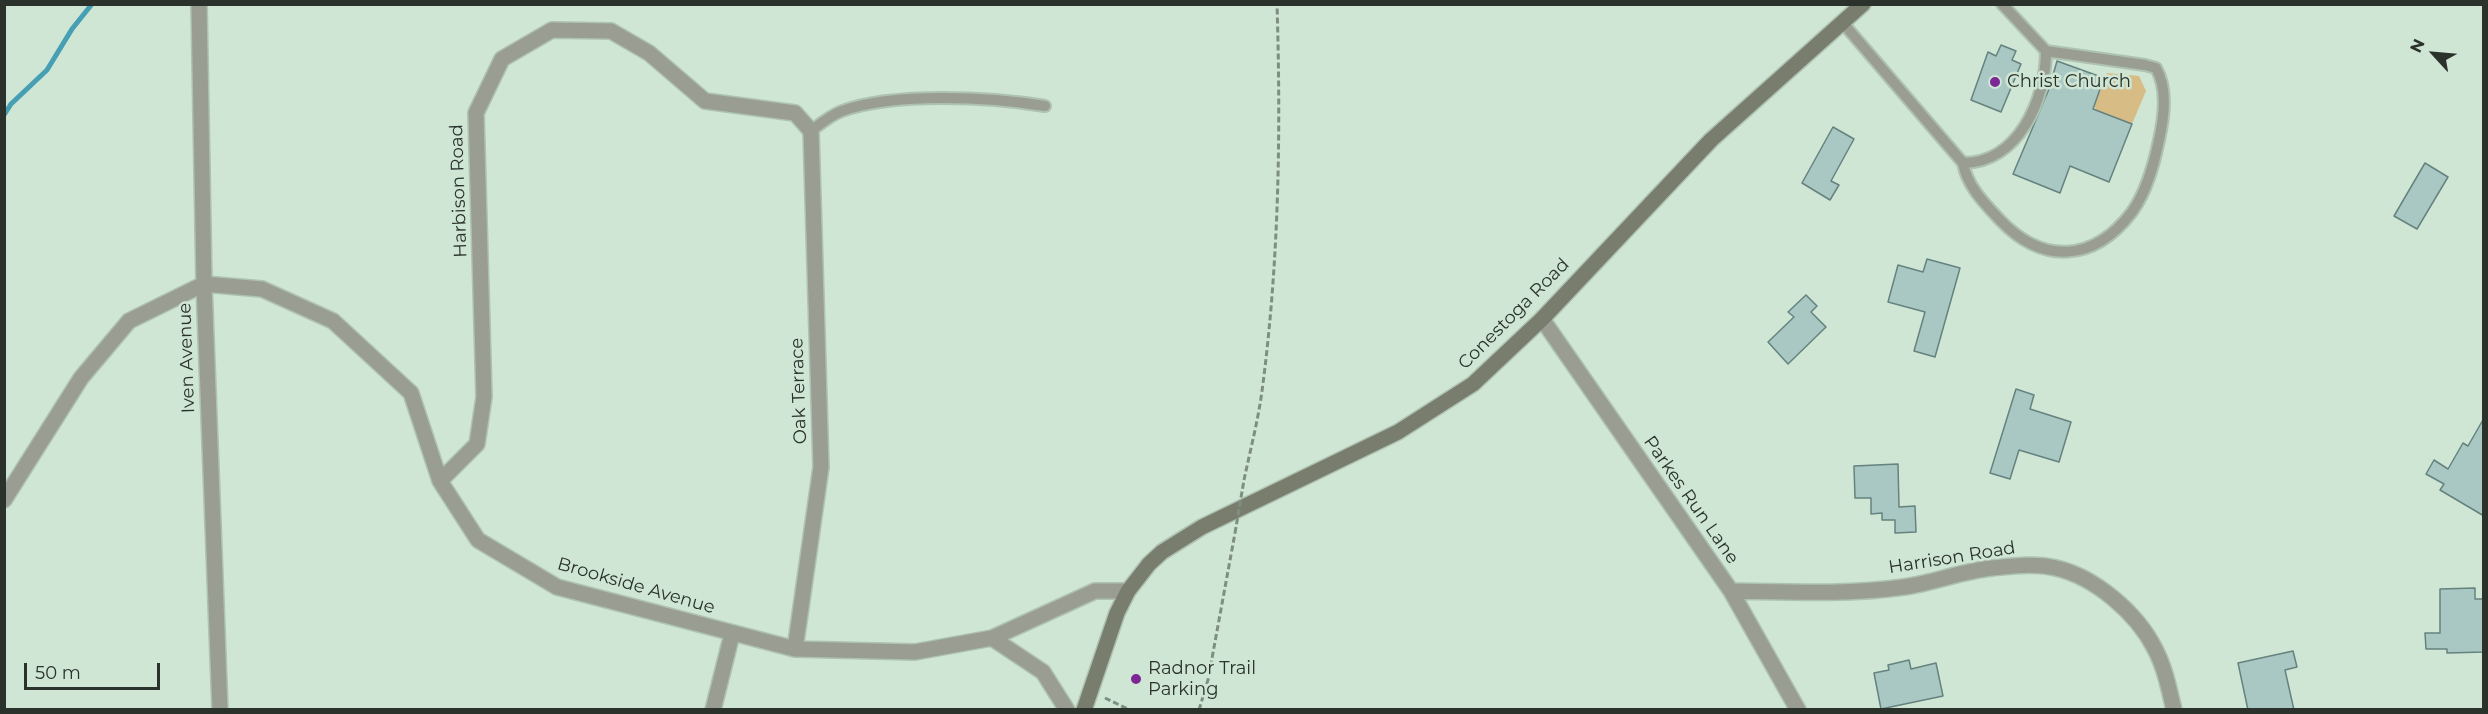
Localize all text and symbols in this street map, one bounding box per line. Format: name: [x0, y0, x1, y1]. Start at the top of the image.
north arrow: [2404, 24, 2464, 84]
text: N: [2406, 36, 2429, 56]
place label: Christ Church: [2007, 71, 2131, 93]
marker: Christ Church: [1988, 75, 2002, 89]
street label: Harbison Road: [446, 124, 472, 258]
street label: Conestoga Road: [1454, 254, 1574, 374]
street label: Iven Avenue: [174, 302, 200, 414]
street label: Oak Terrace: [786, 337, 812, 445]
street label: Parkes Run Lane: [1639, 432, 1743, 568]
street label: Harrison Road: [1887, 537, 2017, 579]
street label: Brookside Avenue: [555, 553, 717, 619]
scale bar: [27, 651, 164, 689]
place label: Radnor Trail Parking: [1148, 658, 1256, 700]
text: 50 m: [35, 662, 81, 684]
marker: Radnor Trail Parking: [1129, 672, 1143, 686]

